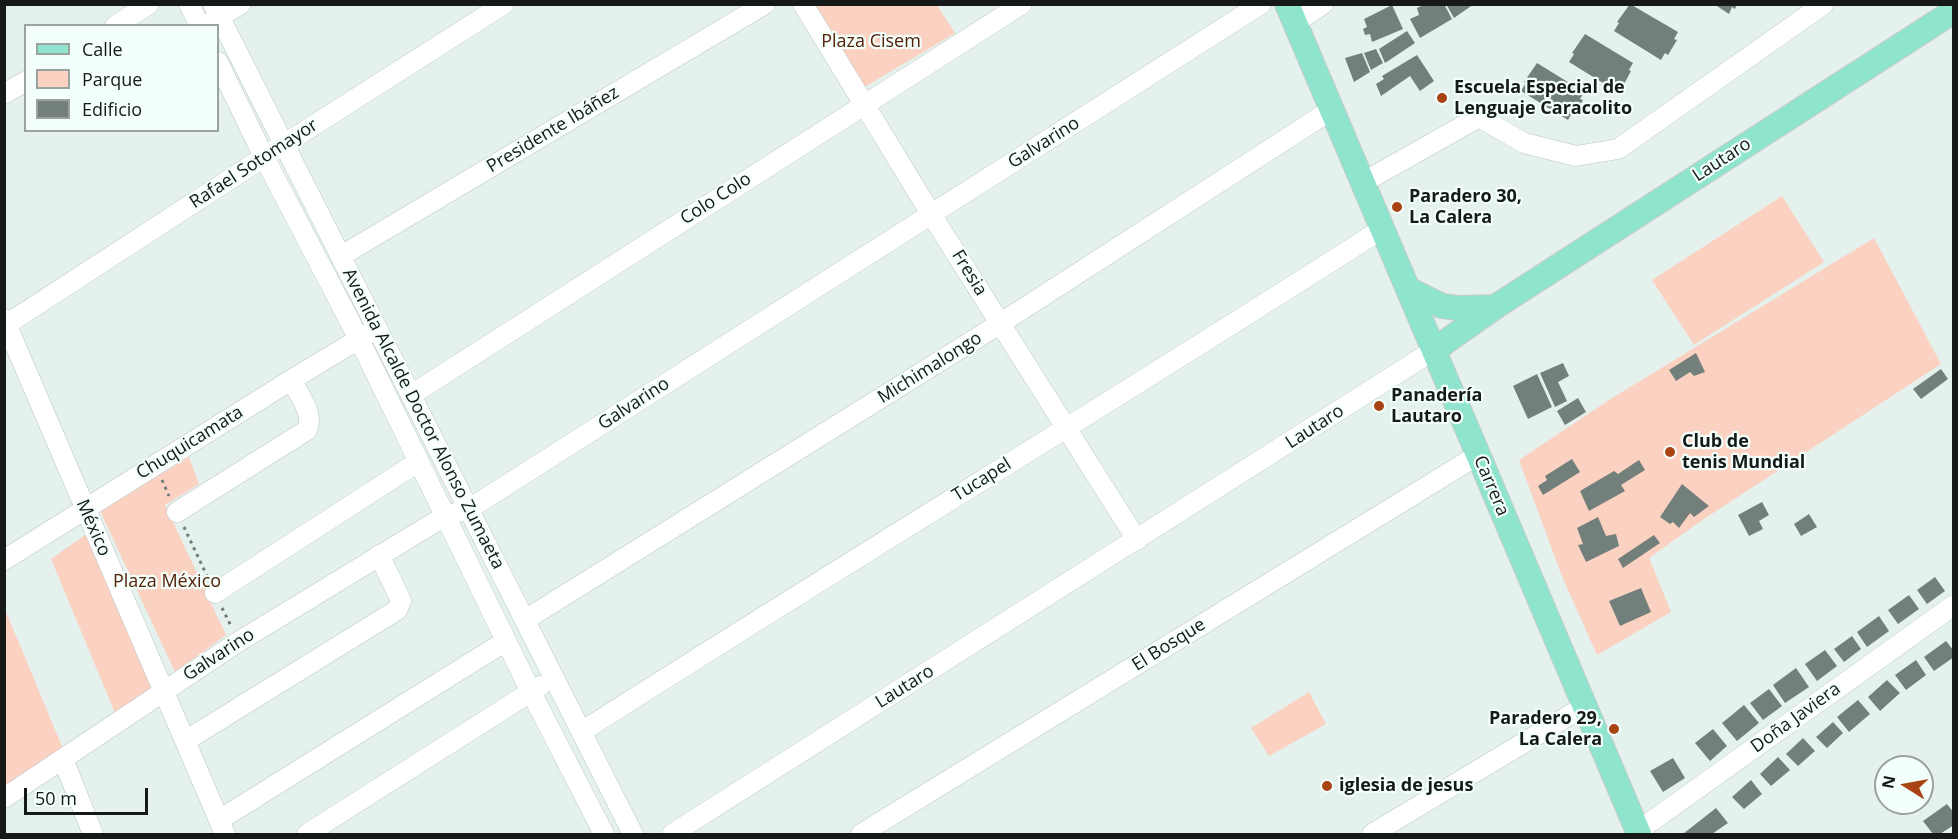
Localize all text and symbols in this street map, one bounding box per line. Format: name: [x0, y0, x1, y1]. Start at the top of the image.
legend: [24, 24, 219, 132]
park label: Plaza Cisem: [821, 31, 921, 53]
text: Calle: [82, 37, 123, 61]
text: Parque: [82, 67, 142, 91]
place label: Escuela Especial de Lenguaje Caracolito: [1454, 77, 1632, 119]
street label: Presidente Ibáñez: [483, 82, 623, 178]
marker: Escuela Especial de Lenguaje Caracolito: [1435, 91, 1449, 105]
text: Edificio: [82, 97, 142, 121]
street label: Galvarino: [1004, 113, 1084, 173]
street label: Rafael Sotomayor: [186, 115, 322, 213]
street label: Lautaro: [1689, 133, 1755, 187]
street label: Colo Colo: [677, 168, 755, 230]
place label: Paradero 30, La Calera: [1409, 186, 1522, 228]
marker: Paradero 30, La Calera: [1390, 200, 1404, 214]
street label: Fresia: [947, 246, 991, 300]
street label: Avenida Alcalde Doctor Alonso Zumaeta: [337, 265, 509, 573]
street label: Michimalongo: [874, 327, 986, 409]
street label: Galvarino: [594, 373, 674, 435]
place label: Panadería Lautaro: [1391, 385, 1482, 428]
marker: Panadería Lautaro: [1372, 399, 1386, 413]
street label: Lautaro: [1282, 400, 1348, 454]
street label: Chuquicamata: [133, 402, 247, 484]
place label: Club de tenis Mundial: [1682, 431, 1805, 474]
marker: Club de tenis Mundial: [1663, 445, 1677, 459]
street label: Carrera: [1469, 453, 1513, 519]
street label: Tucapel: [949, 454, 1015, 506]
street label: México: [71, 496, 115, 560]
park label: Plaza México: [113, 571, 221, 593]
street label: El Bosque: [1128, 614, 1210, 676]
street label: Galvarino: [179, 624, 259, 686]
street label: Lautaro: [872, 661, 938, 713]
street label: Doña Javiera: [1747, 678, 1845, 758]
place label: Paradero 29, La Calera: [1489, 708, 1602, 750]
marker: Paradero 29, La Calera: [1607, 722, 1621, 736]
north arrow: [1874, 755, 1934, 815]
text: N: [1876, 773, 1900, 790]
place label: iglesia de jesus: [1339, 775, 1473, 797]
scale bar: [27, 776, 152, 814]
marker: iglesia de jesus: [1320, 779, 1334, 793]
text: 50 m: [35, 786, 77, 810]

